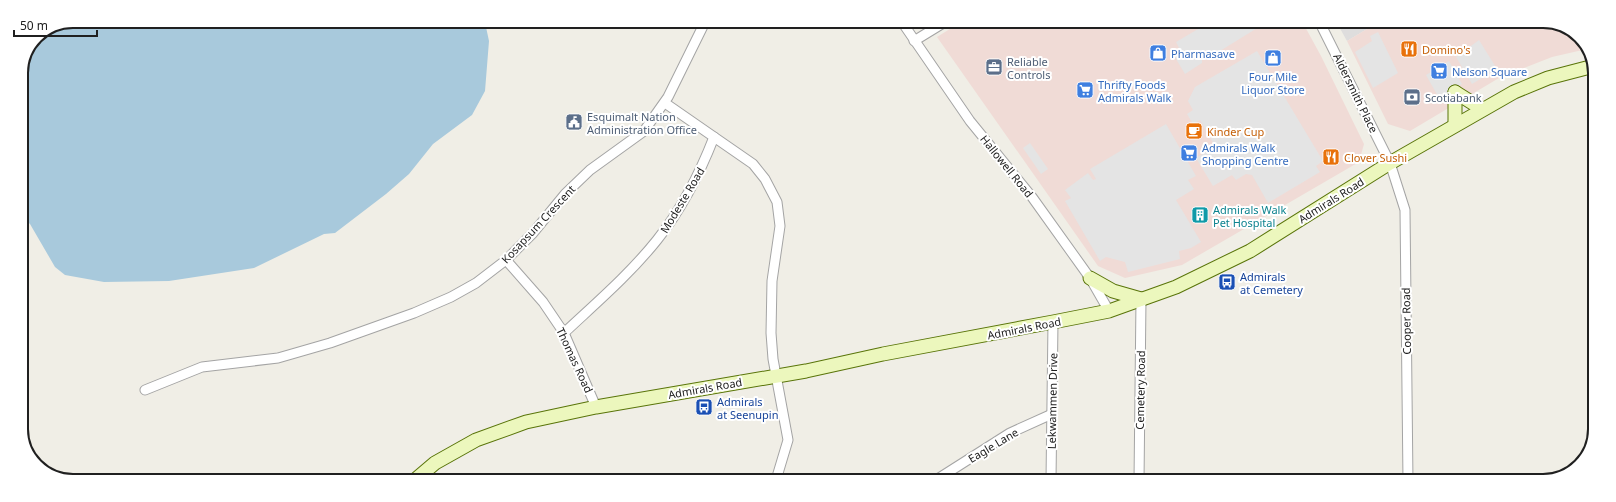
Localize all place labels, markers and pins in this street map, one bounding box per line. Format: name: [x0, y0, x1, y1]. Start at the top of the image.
restaurant icon: Domino's: [1399, 39, 1419, 59]
place label: Domino's: [1422, 42, 1471, 57]
shop icon: Pharmasave: [1148, 43, 1168, 63]
place label: Pharmasave: [1171, 46, 1235, 61]
shop icon: Four Mile Liquor Store: [1263, 48, 1283, 68]
place label: Reliable Controls: [1007, 54, 1050, 82]
office icon: Reliable Controls: [984, 57, 1004, 77]
supermarket icon: Nelson Square: [1429, 61, 1449, 81]
place label: Nelson Square: [1452, 64, 1527, 79]
place label: Four Mile Liquor Store: [1241, 69, 1305, 97]
place label: Thrifty Foods Admirals Walk: [1098, 77, 1171, 105]
supermarket icon: Thrifty Foods Admirals Walk: [1075, 80, 1095, 100]
bank icon: Scotiabank: [1402, 87, 1422, 107]
place label: Scotiabank: [1425, 90, 1482, 105]
place label: Esquimalt Nation Administration Office: [587, 109, 697, 137]
public building icon: Esquimalt Nation Administration Office: [564, 112, 584, 132]
cafe icon: Kinder Cup: [1184, 121, 1204, 141]
place label: Kinder Cup: [1207, 124, 1265, 139]
place label: Admirals Walk Shopping Centre: [1202, 140, 1289, 168]
supermarket icon: Admirals Walk Shopping Centre: [1179, 143, 1199, 163]
restaurant icon: Clover Sushi: [1321, 147, 1341, 167]
place label: Clover Sushi: [1344, 150, 1407, 165]
place label: Admirals Walk Pet Hospital: [1213, 202, 1286, 230]
building icon: Admirals Walk Pet Hospital: [1190, 205, 1210, 225]
place label: Admirals at Cemetery: [1240, 269, 1303, 297]
bus stop icon: Admirals at Cemetery: [1217, 272, 1237, 292]
place label: Admirals at Seenupin: [717, 394, 778, 422]
bus stop icon: Admirals at Seenupin: [694, 397, 714, 417]

